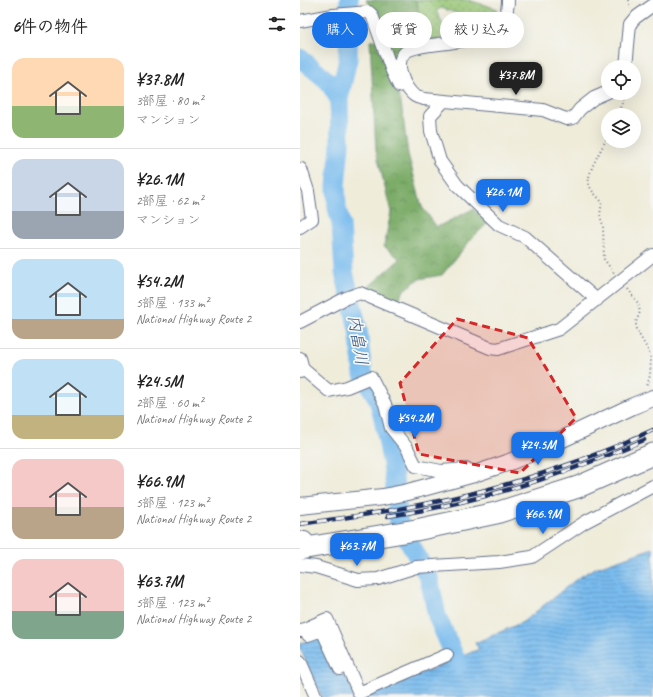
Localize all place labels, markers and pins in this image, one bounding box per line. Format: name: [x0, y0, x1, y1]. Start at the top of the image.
pin: ¥37.8M: [483, 62, 549, 96]
pin: ¥26.1M: [470, 179, 536, 213]
pin: ¥54.2M: [382, 405, 448, 439]
pin: ¥24.5M: [505, 432, 571, 466]
pin: ¥66.9M: [510, 501, 576, 535]
pin: ¥63.7M: [324, 533, 390, 567]

